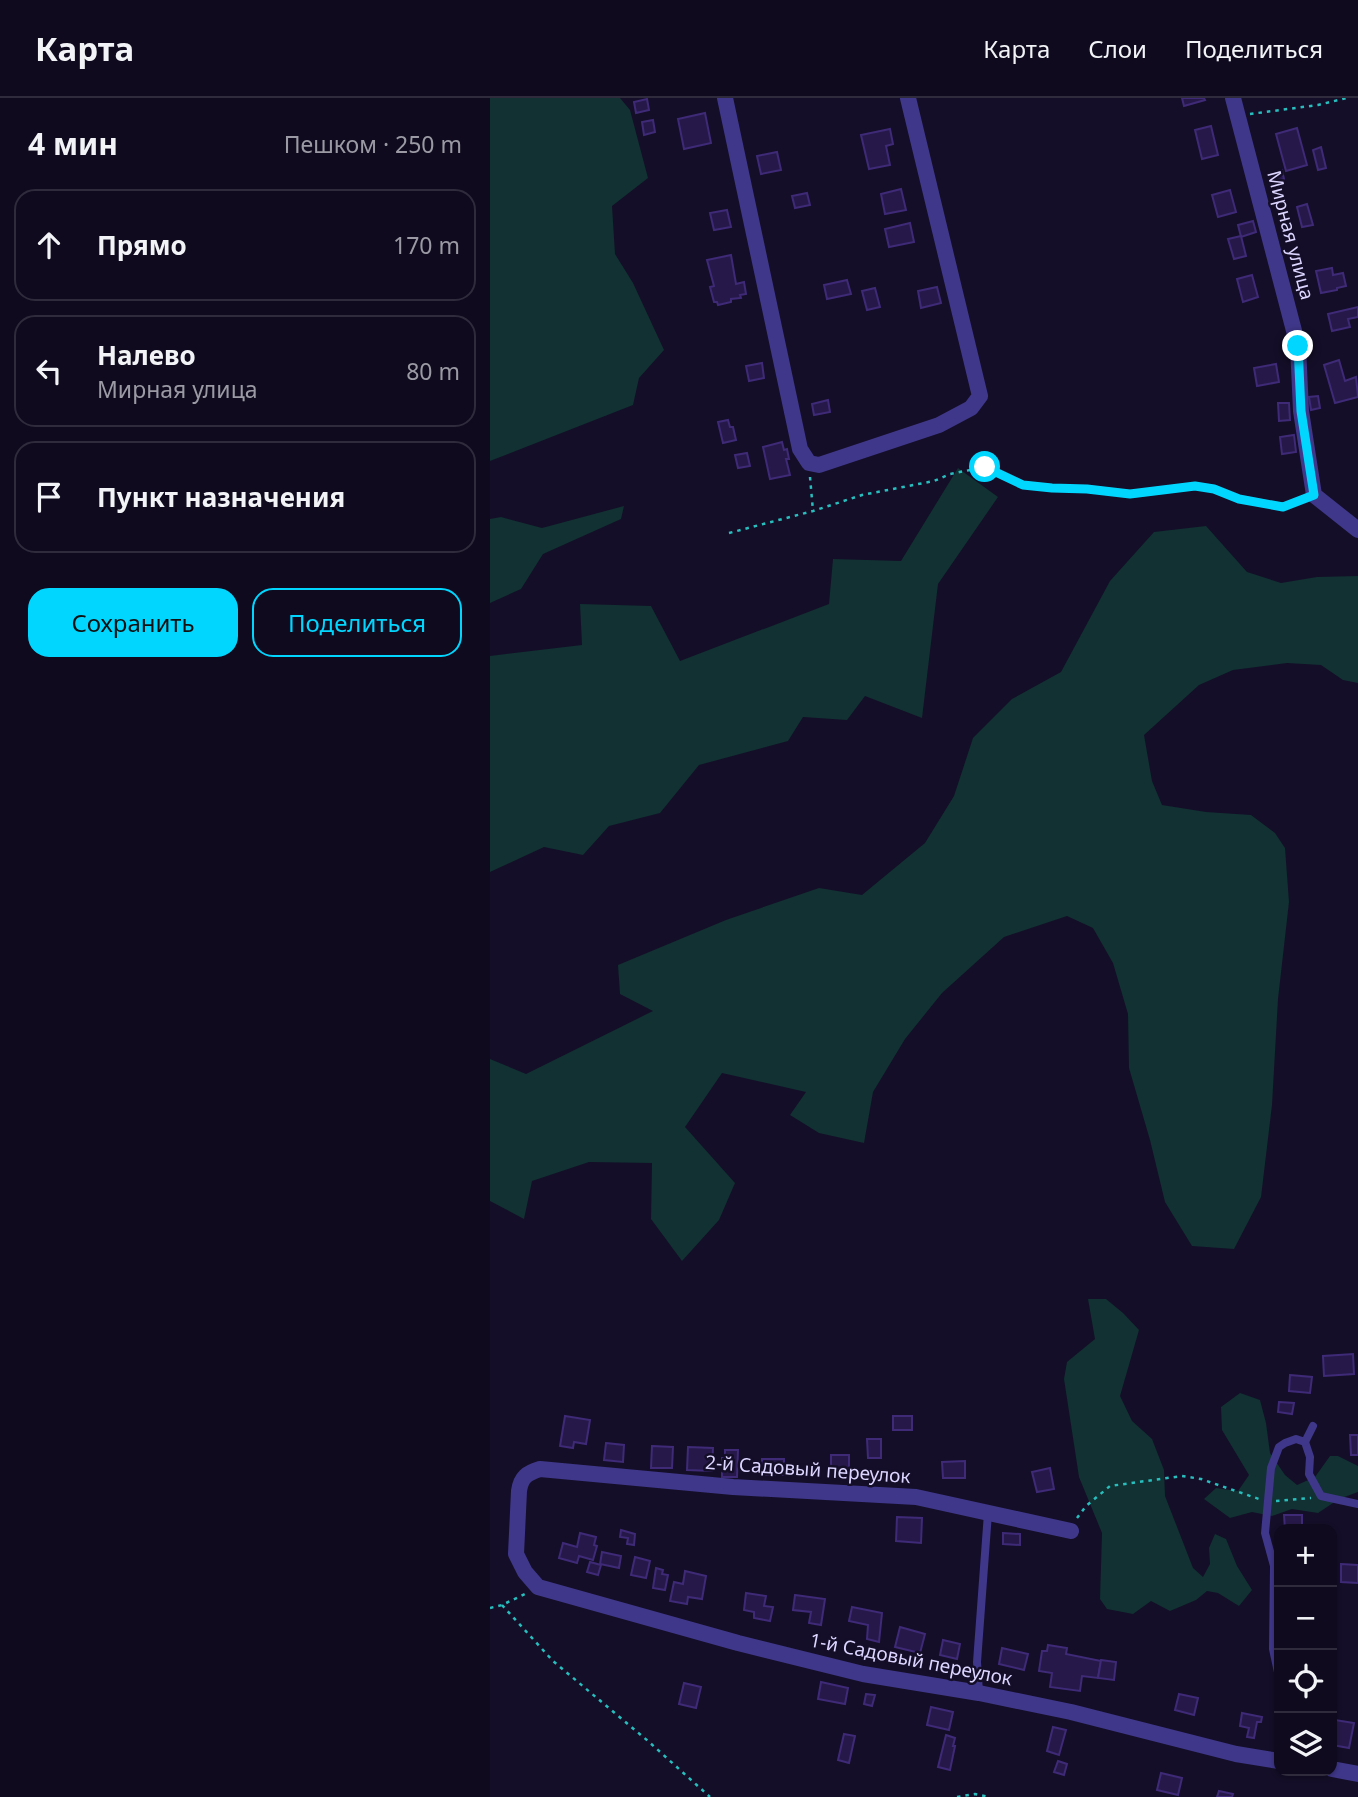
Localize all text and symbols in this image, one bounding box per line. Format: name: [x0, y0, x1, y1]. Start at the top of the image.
text: Карта: [35, 26, 134, 71]
text: Карта: [983, 32, 1050, 65]
text: Слои: [1088, 32, 1147, 65]
text: Поделиться: [1185, 32, 1323, 65]
text: 4 мин: [28, 123, 118, 164]
text: Пешком · 250 m: [284, 128, 462, 160]
street label: Мирная улица: [1261, 168, 1321, 302]
icon: ahead: [30, 226, 68, 264]
text: Прямо: [97, 227, 187, 263]
text: 170 m: [393, 229, 460, 261]
route end: [1282, 330, 1313, 361]
text: Налево: [97, 337, 196, 373]
icon: left: [30, 352, 68, 390]
text: 80 m: [406, 355, 460, 387]
text: Мирная улица: [97, 373, 258, 405]
route start: [969, 451, 1000, 482]
icon: arrive: [30, 478, 68, 516]
text: Пункт назначения: [97, 479, 345, 515]
button: Сохранить: [28, 588, 238, 657]
button: Поделиться: [252, 588, 462, 657]
street label: 2-й Садовый переулок: [704, 1449, 912, 1489]
map controls: [1274, 1524, 1337, 1776]
button: +: [1274, 1524, 1337, 1587]
button: −: [1274, 1587, 1337, 1650]
street label: 1-й Садовый переулок: [807, 1627, 1015, 1691]
button: locate: [1274, 1650, 1337, 1713]
button: layers: [1274, 1713, 1337, 1776]

